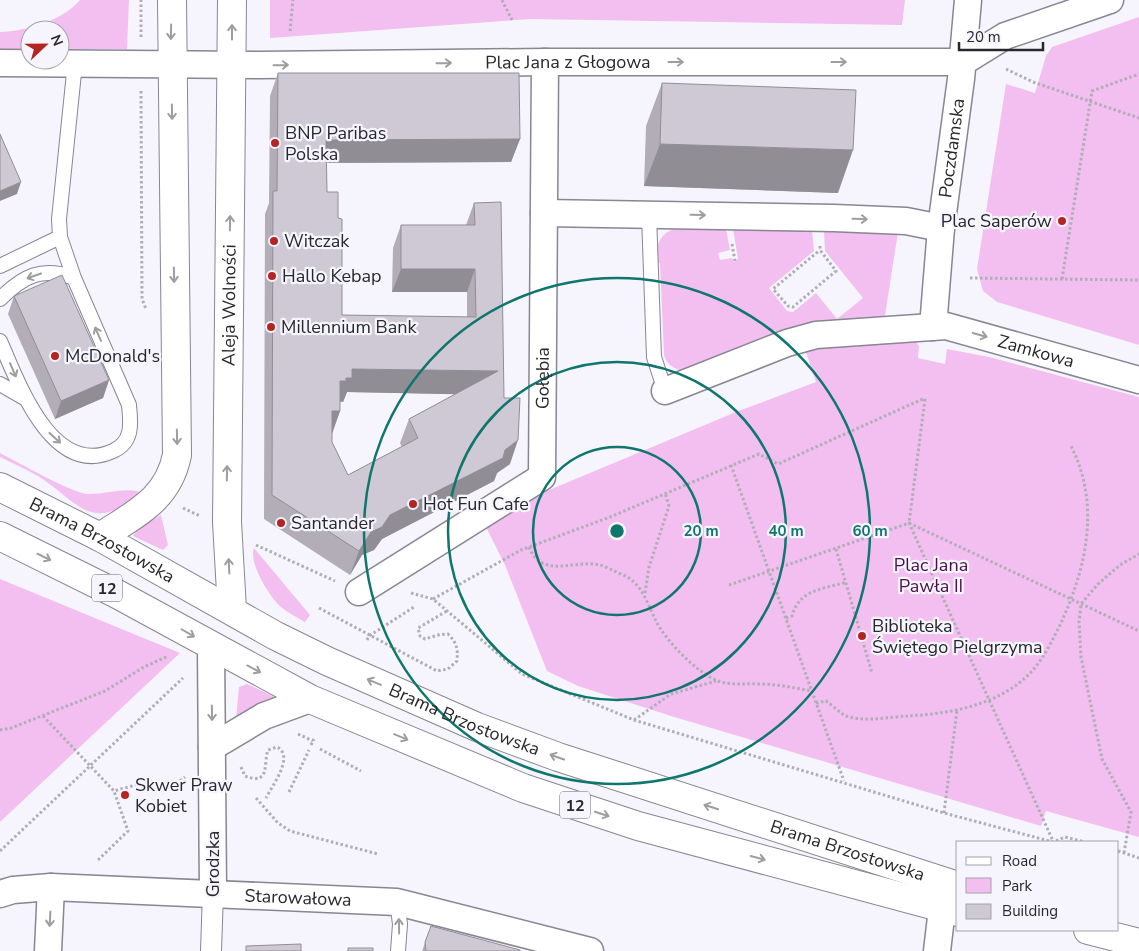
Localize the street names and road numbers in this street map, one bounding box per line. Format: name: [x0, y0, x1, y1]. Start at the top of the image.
street label: Plac Jana z Głogowa: [485, 50, 651, 75]
street label: Poczdamska: [933, 97, 970, 199]
street label: Aleja Wolności: [216, 244, 242, 366]
street label: Zamkowa: [995, 329, 1077, 373]
street label: Gołębia: [530, 347, 555, 409]
street label: Brama Brzostowska: [25, 492, 179, 589]
road number: 12: [92, 574, 122, 602]
street label: Brama Brzostowska: [385, 678, 543, 761]
road number: 12: [560, 792, 590, 818]
street label: Brama Brzostowska: [767, 814, 928, 887]
street label: Grodzka: [201, 831, 225, 897]
street label: Starowałowa: [244, 883, 352, 912]

